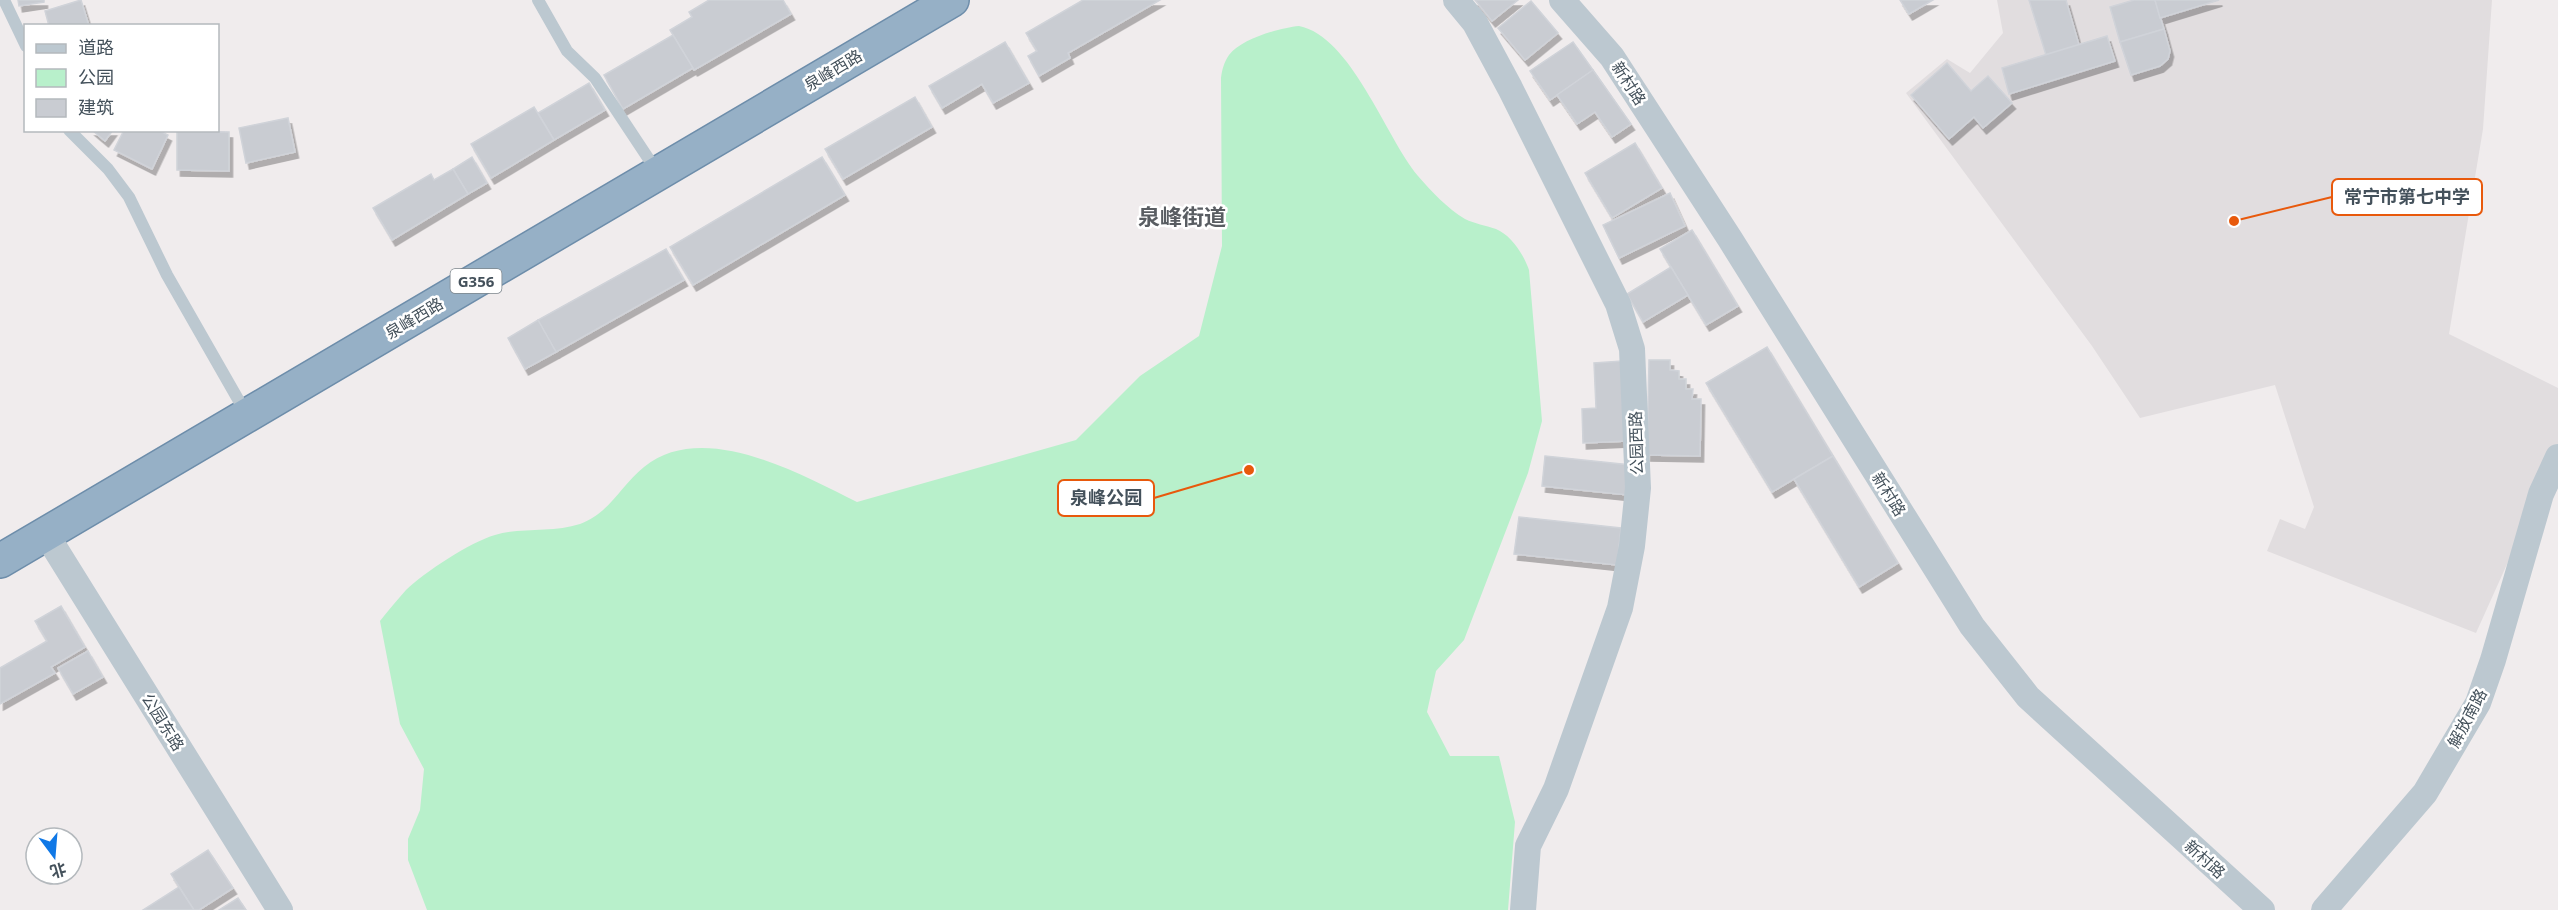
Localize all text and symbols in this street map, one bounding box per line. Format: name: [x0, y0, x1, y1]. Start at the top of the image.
legend: [24, 24, 219, 132]
text: 道路: [78, 35, 114, 59]
street label: 泉峰西路: [800, 44, 866, 96]
street label: 新村路: [1607, 57, 1651, 109]
text: 公园: [78, 65, 114, 89]
text: 建筑: [78, 95, 114, 119]
callout: 常宁市第七中学: [2332, 179, 2482, 215]
text: 常宁市第七中学: [2344, 184, 2470, 208]
district label: 泉峰街道: [1138, 201, 1226, 231]
road number: G356: [450, 269, 502, 293]
street label: 泉峰西路: [381, 292, 447, 344]
street label: 公园西路: [1624, 411, 1648, 475]
street label: 新村路: [1867, 468, 1911, 520]
callout: 泉峰公园: [1058, 480, 1154, 516]
text: 泉峰公园: [1070, 485, 1142, 509]
street label: 解放南路: [2442, 685, 2492, 751]
street label: 公园东路: [137, 689, 189, 755]
north arrow: [24, 826, 84, 886]
street label: 新村路: [2180, 835, 2230, 883]
text: 北: [47, 858, 69, 883]

